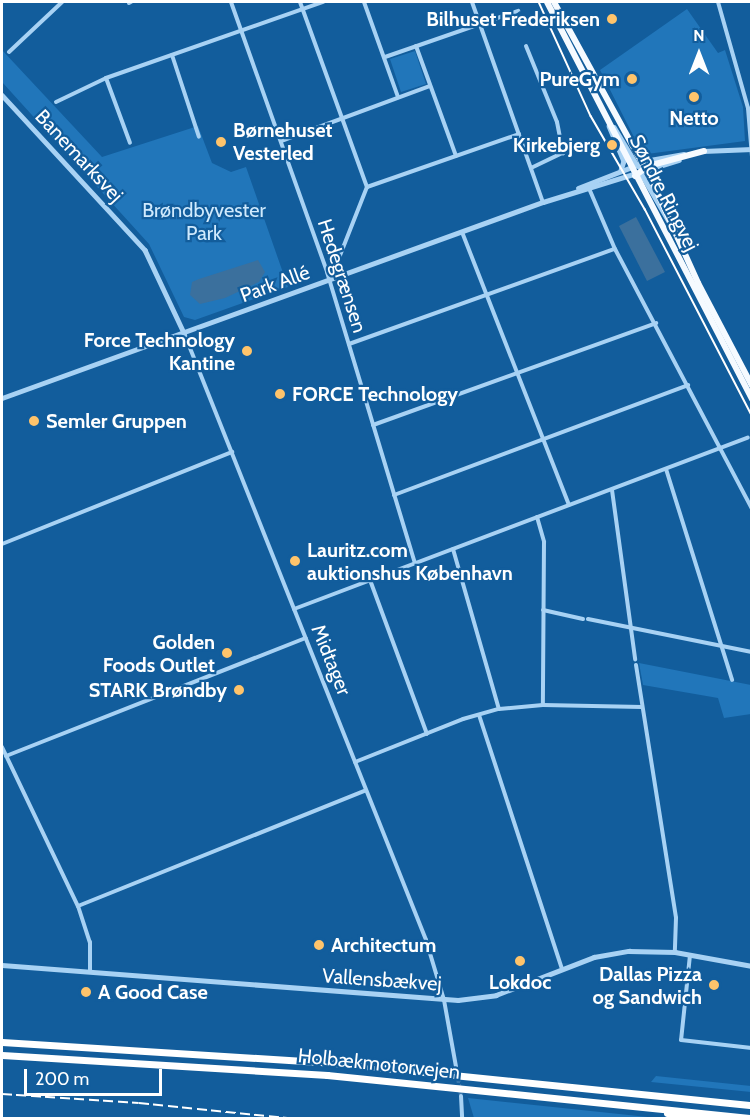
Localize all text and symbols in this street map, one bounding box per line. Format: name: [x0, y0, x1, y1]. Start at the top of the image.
place label: Bilhuset Frederiksen: [426, 7, 600, 31]
marker: Bilhuset Frederiksen: [605, 12, 619, 26]
north arrow: [669, 24, 729, 84]
text: N: [693, 26, 705, 45]
place label: PureGym: [539, 67, 620, 91]
marker: PureGym: [625, 72, 639, 86]
marker: Netto: [687, 90, 701, 104]
street label: Banemarksvej: [30, 105, 128, 207]
place label: Netto: [669, 106, 719, 130]
place label: Børnehuset Vesterled: [233, 118, 332, 165]
street label: Søndre Ringvej: [624, 131, 704, 255]
place label: Kirkebjerg: [513, 133, 600, 157]
marker: Børnehuset Vesterled: [214, 135, 228, 149]
marker: Kirkebjerg: [605, 138, 619, 152]
park label: Brøndbyvester Park: [142, 199, 266, 246]
street label: Hedegrænsen: [312, 216, 372, 336]
street label: Park Allé: [237, 260, 313, 308]
place label: Force Technology Kantine: [84, 328, 235, 375]
marker: Force Technology Kantine: [240, 344, 254, 358]
place label: FORCE Technology: [292, 382, 458, 406]
marker: FORCE Technology: [273, 387, 287, 401]
place label: Semler Gruppen: [46, 409, 187, 433]
marker: Semler Gruppen: [27, 414, 41, 428]
place label: Lauritz.com auktionshus København: [307, 538, 513, 585]
marker: Lauritz.com auktionshus København: [288, 554, 302, 568]
street label: Midtager: [306, 621, 356, 699]
place label: Golden Foods Outlet: [103, 630, 215, 677]
marker: Golden Foods Outlet: [220, 646, 234, 660]
place label: STARK Brøndby: [89, 678, 227, 702]
marker: STARK Brøndby: [232, 683, 246, 697]
place label: Architectum: [331, 933, 436, 957]
marker: Architectum: [312, 938, 326, 952]
marker: Lokdoc: [513, 954, 527, 968]
place label: Dallas Pizza og Sandwich: [593, 962, 702, 1009]
street label: Vallensbækvej: [321, 964, 443, 996]
place label: Lokdoc: [489, 970, 551, 994]
marker: Dallas Pizza og Sandwich: [707, 978, 721, 992]
place label: A Good Case: [98, 980, 208, 1004]
marker: A Good Case: [79, 985, 93, 999]
street label: Holbækmotorvejen: [297, 1044, 461, 1084]
scale bar: [27, 1057, 165, 1095]
text: 200 m: [35, 1068, 89, 1090]

